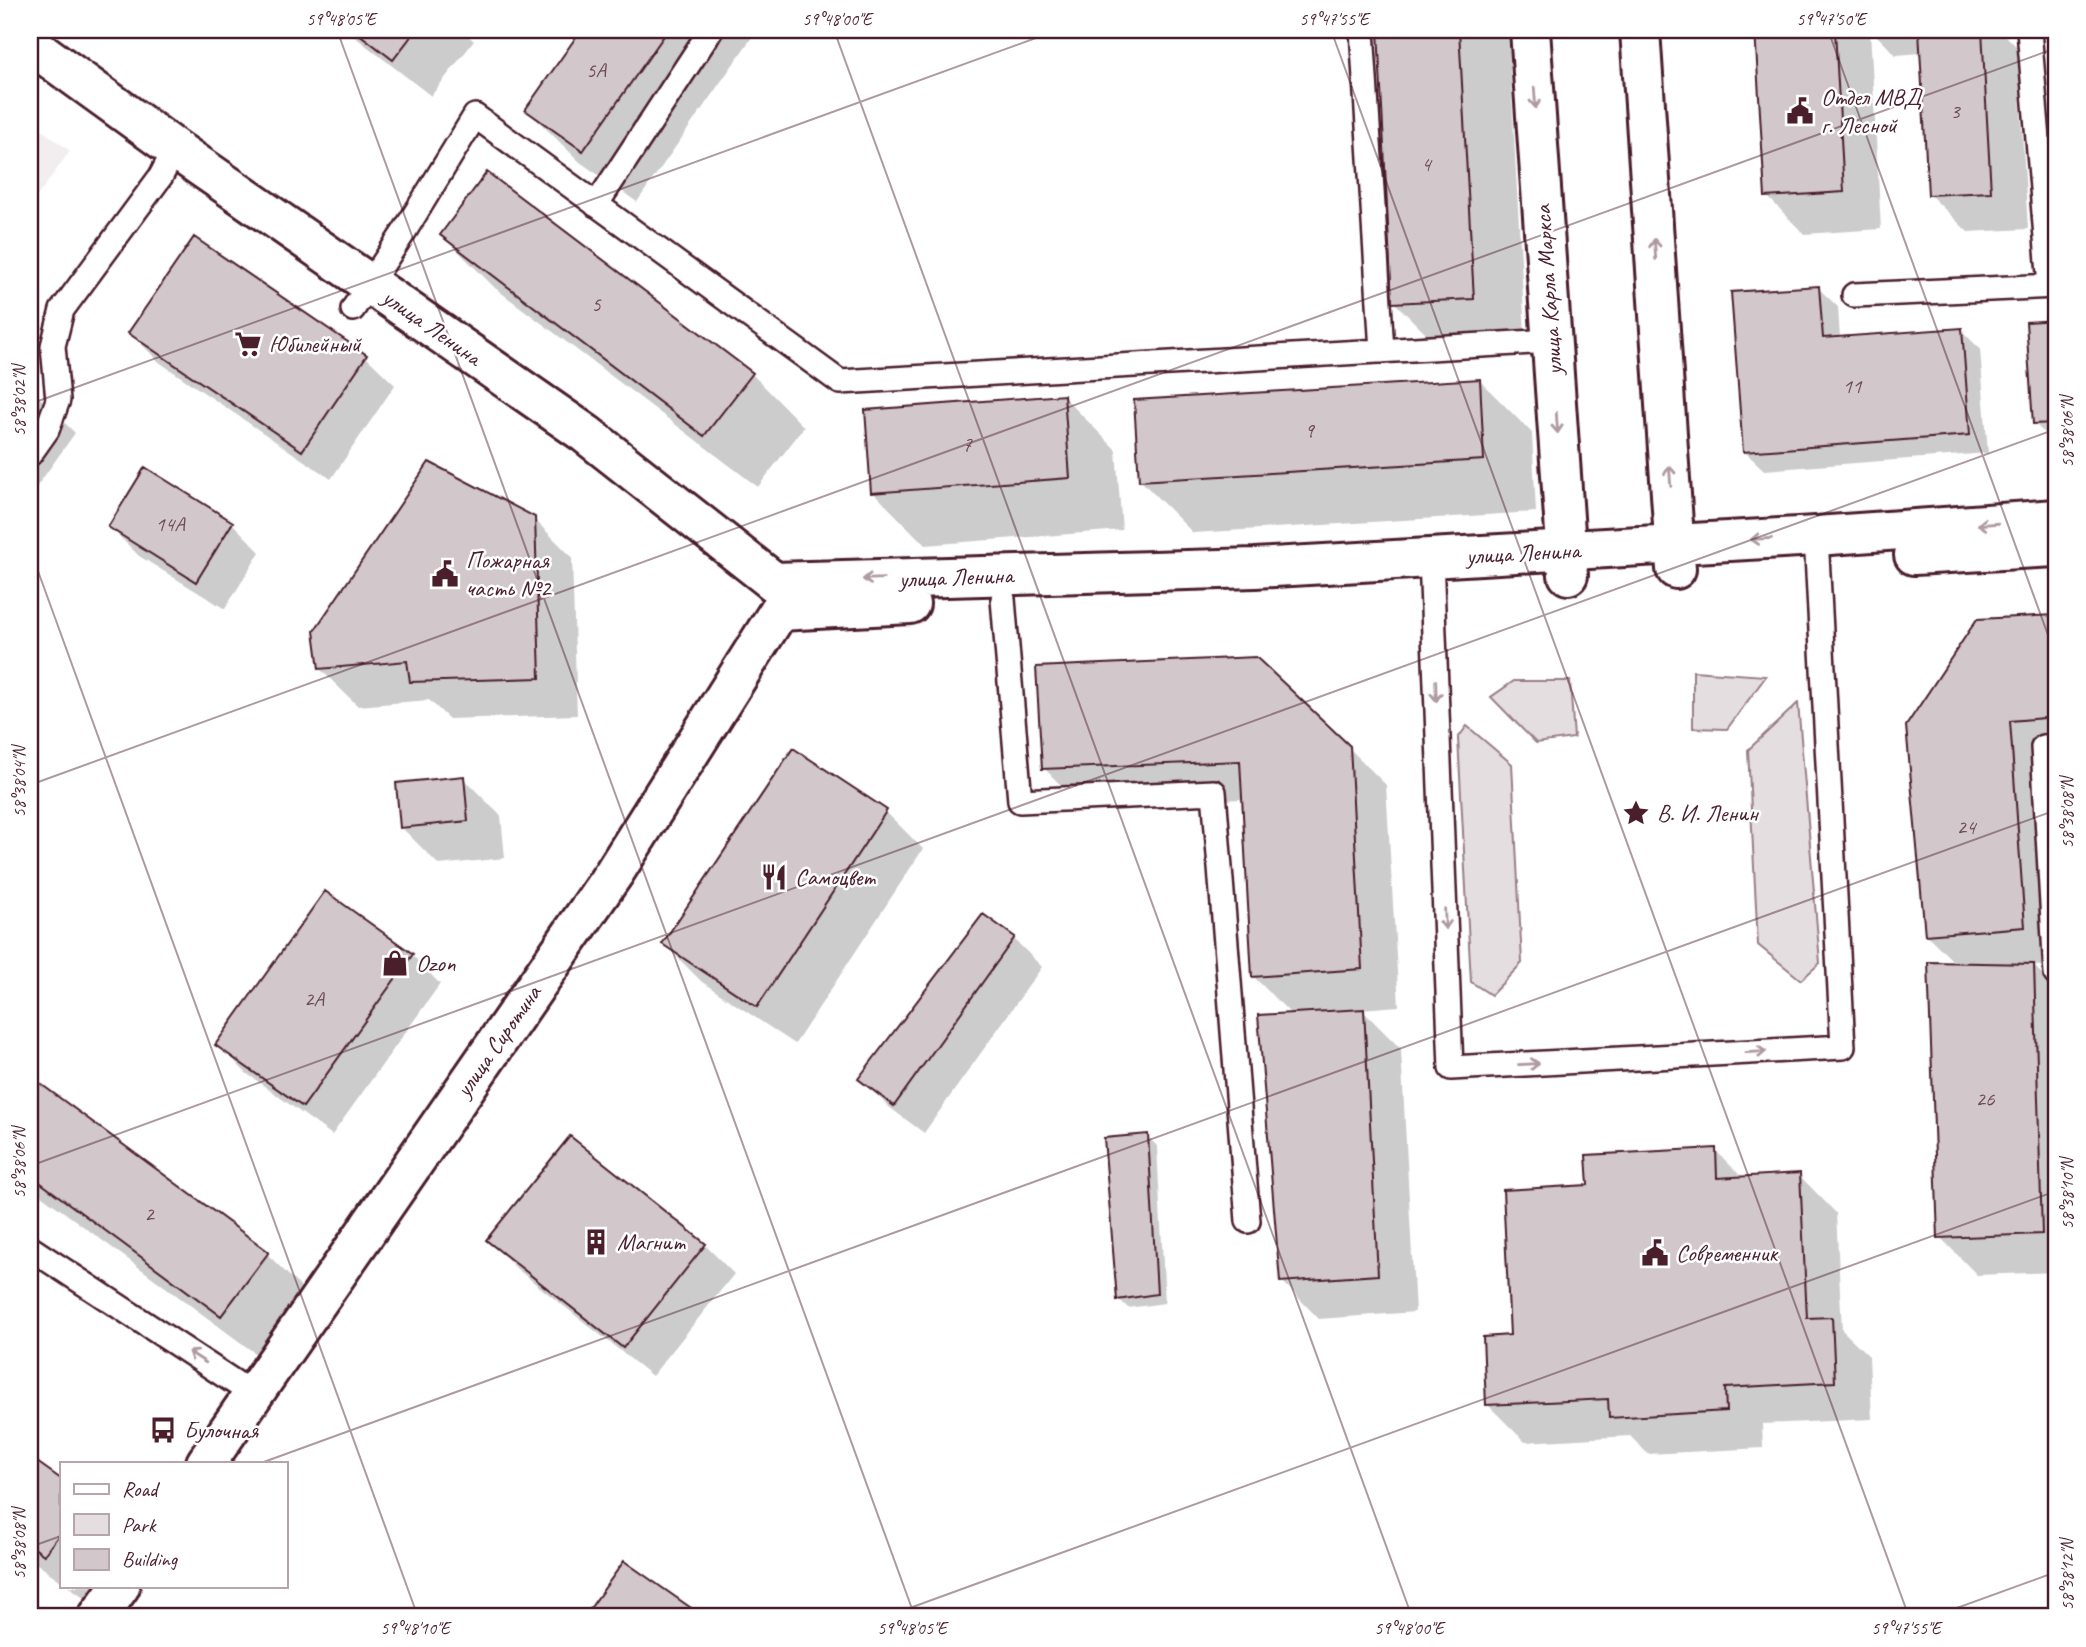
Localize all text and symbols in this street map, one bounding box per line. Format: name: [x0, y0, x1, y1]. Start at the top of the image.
text: 59°48'05"E: [306, 8, 378, 30]
text: 59°48'00"E: [802, 8, 874, 30]
text: 59°47'55"E: [1299, 8, 1371, 30]
text: 59°47'50"E: [1796, 8, 1868, 30]
house number: 5А: [586, 57, 607, 83]
place label: Отдел МВД г. Лесной: [1821, 82, 1923, 140]
one-way arrow: [1529, 86, 1542, 109]
public building icon: Отдел МВД г. Лесной: [1785, 96, 1815, 126]
house number: 3: [1950, 98, 1961, 124]
house number: 4: [1421, 151, 1433, 177]
street label: улица Карла Маркса: [1527, 202, 1569, 378]
one-way arrow: [1648, 239, 1661, 261]
street label: улица Ленина: [375, 281, 489, 373]
house number: 5: [591, 291, 602, 317]
supermarket icon: Юбилейный: [233, 329, 263, 359]
place label: Юбилейный: [269, 329, 363, 359]
text: 58°38'02"N: [8, 362, 30, 436]
house number: 11: [1843, 373, 1863, 399]
text: 58°38'06"N: [2056, 393, 2078, 467]
one-way arrow: [1551, 411, 1564, 433]
house number: 9: [1304, 417, 1315, 443]
house number: 7: [962, 431, 973, 457]
one-way arrow: [1663, 465, 1676, 488]
house number: 14А: [155, 511, 186, 537]
one-way arrow: [1977, 517, 2000, 530]
one-way arrow: [1750, 533, 1773, 546]
street label: улица Ленина: [1463, 535, 1583, 571]
place label: Пожарная часть №2: [466, 545, 553, 603]
public building icon: Пожарная часть №2: [430, 559, 460, 589]
street label: улица Ленина: [896, 560, 1016, 594]
one-way arrow: [862, 573, 885, 586]
one-way arrow: [1430, 679, 1443, 702]
text: 58°38'04"N: [8, 743, 30, 817]
text: 58°38'08"N: [2056, 774, 2078, 848]
place icon: В. И. Ленин: [1621, 798, 1651, 828]
place label: В. И. Ленин: [1657, 798, 1759, 828]
house number: 24: [1957, 814, 1978, 840]
restaurant icon: Самоцвет: [759, 862, 789, 892]
place label: Самоцвет: [795, 862, 876, 892]
one-way arrow: [1439, 907, 1452, 930]
shop icon: Ozon: [380, 948, 410, 978]
place label: Ozon: [416, 948, 456, 978]
street label: улица Сиротина: [447, 978, 548, 1105]
house number: 2А: [304, 986, 325, 1012]
one-way arrow: [1744, 1045, 1767, 1058]
one-way arrow: [1517, 1057, 1540, 1070]
house number: 26: [1976, 1086, 1995, 1112]
text: 58°38'06"N: [8, 1124, 30, 1198]
text: 58°38'10"N: [2056, 1155, 2078, 1229]
house number: 2: [144, 1201, 155, 1227]
building icon: Магнит: [581, 1227, 611, 1257]
place label: Магнит: [617, 1227, 686, 1257]
public building icon: Современник: [1640, 1238, 1670, 1268]
place label: Современник: [1676, 1238, 1779, 1268]
one-way arrow: [188, 1350, 207, 1365]
bus stop icon: Булочная: [148, 1415, 178, 1445]
place label: Булочная: [184, 1415, 259, 1445]
legend: [60, 1462, 287, 1588]
text: Road: [122, 1476, 161, 1502]
text: 58°38'08"N: [8, 1505, 30, 1579]
text: Park: [122, 1512, 157, 1538]
text: 58°38'12"N: [2056, 1536, 2078, 1610]
text: Building: [122, 1546, 179, 1572]
text: 59°48'10"E: [380, 1617, 452, 1639]
text: 59°48'05"E: [877, 1617, 949, 1639]
text: 59°48'00"E: [1374, 1617, 1446, 1639]
text: 59°47'55"E: [1871, 1617, 1943, 1639]

